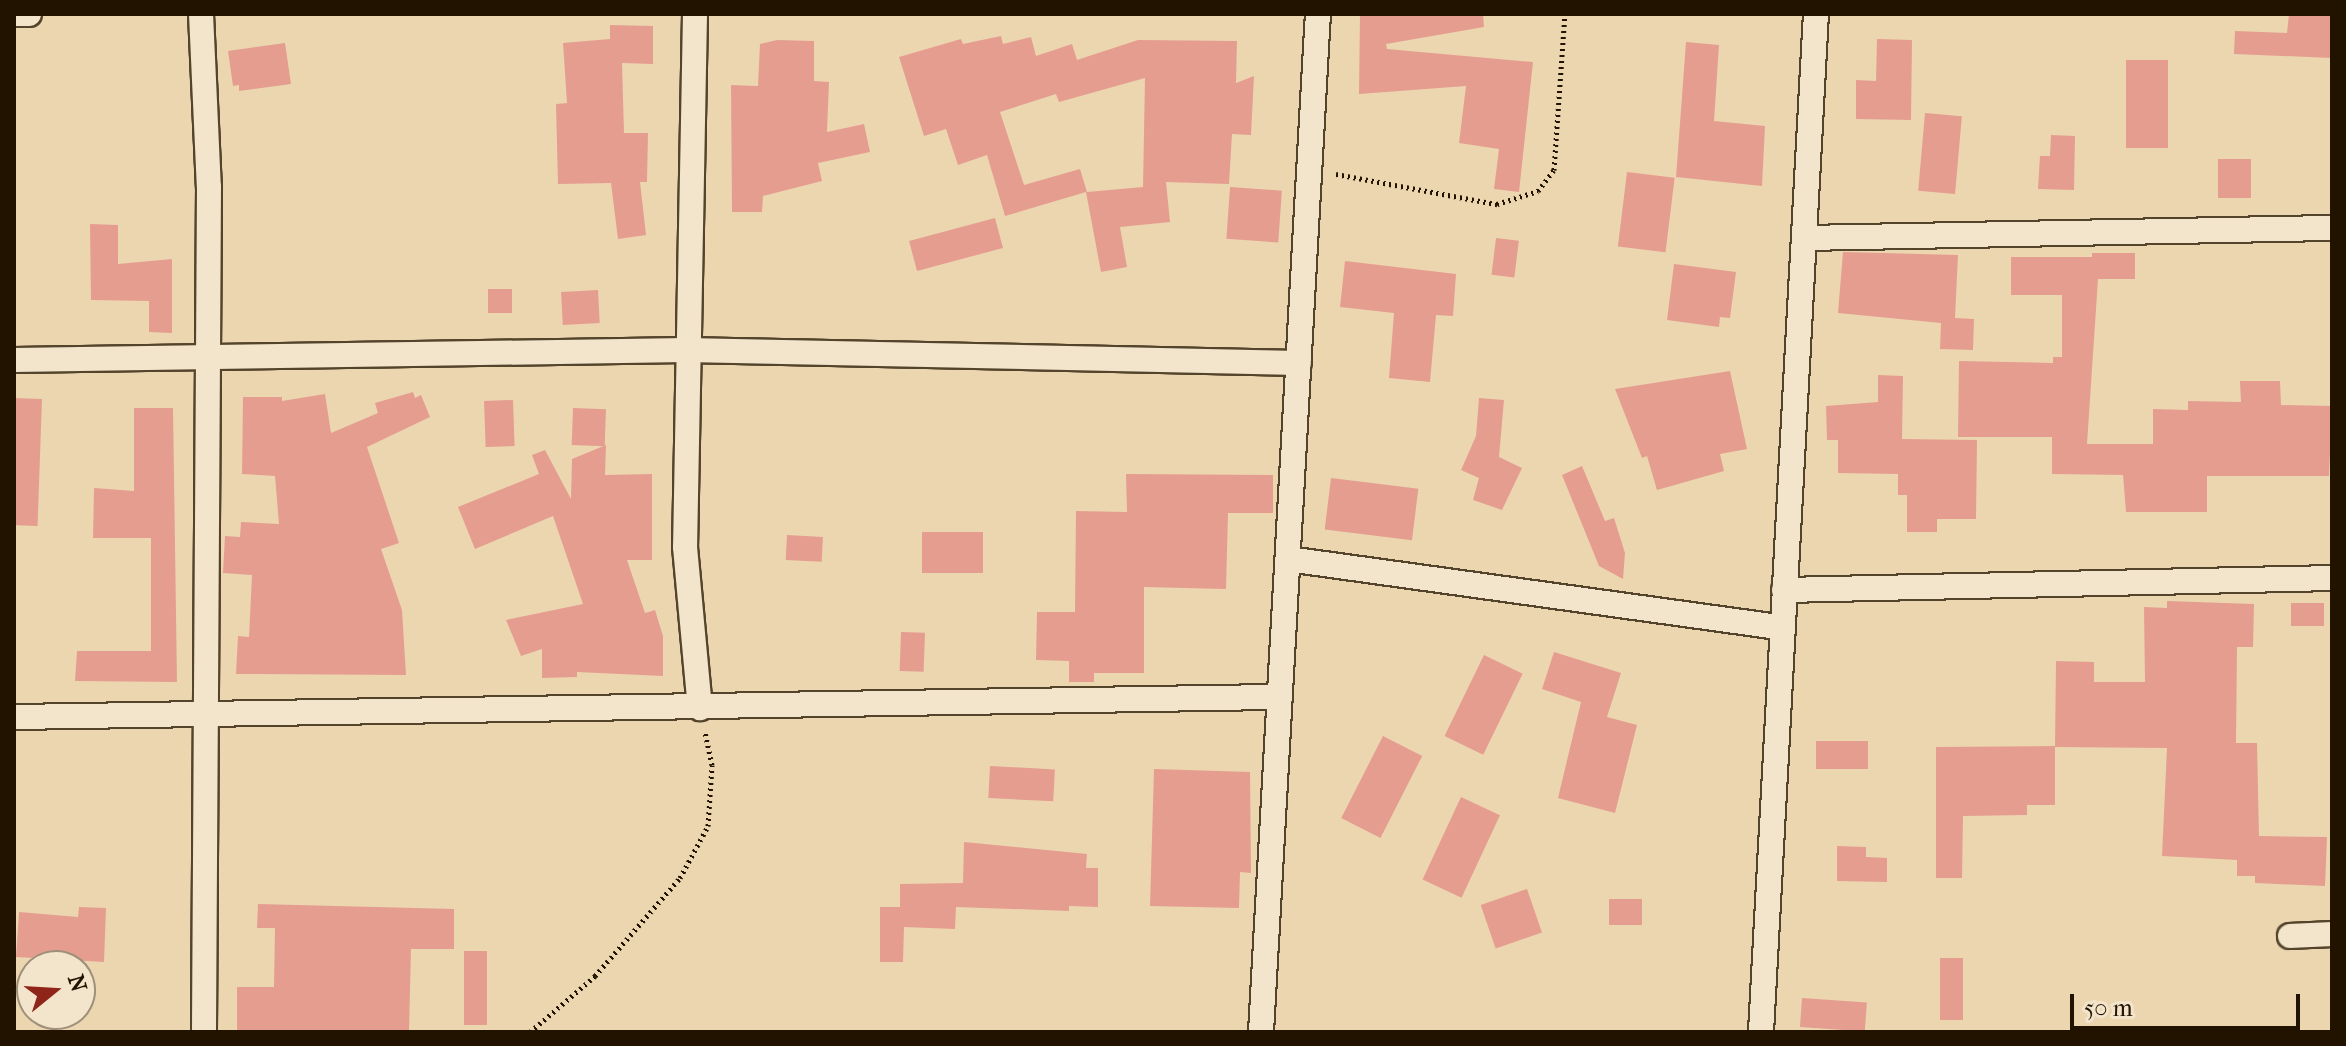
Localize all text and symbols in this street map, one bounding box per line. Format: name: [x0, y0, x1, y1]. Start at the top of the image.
north arrow: [16, 950, 96, 1030]
text: N: [62, 971, 92, 995]
scale bar: [2074, 978, 2304, 1028]
text: 50 m: [2084, 994, 2133, 1022]

